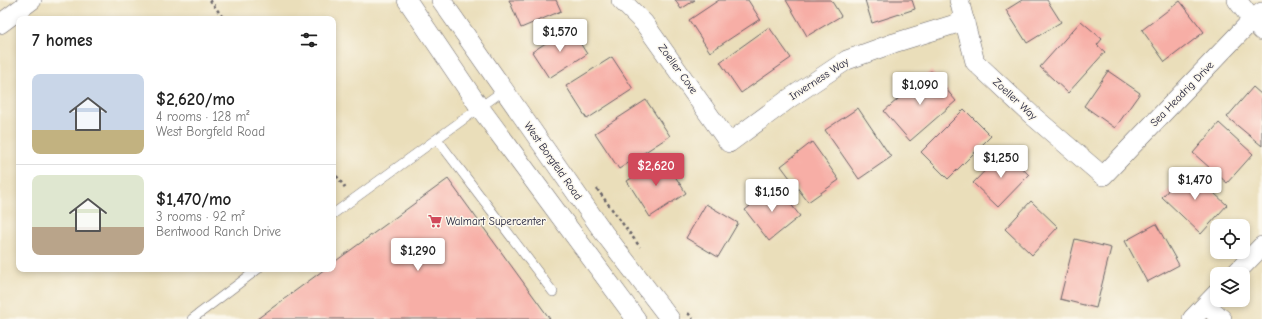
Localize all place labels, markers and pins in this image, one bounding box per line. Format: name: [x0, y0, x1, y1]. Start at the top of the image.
pin: $1,570: [527, 19, 593, 53]
pin: $1,090: [887, 72, 953, 106]
pin: $1,250: [968, 145, 1034, 179]
pin: $2,620: [623, 153, 689, 187]
pin: $1,470: [1162, 167, 1228, 201]
pin: $1,150: [739, 179, 805, 213]
supermarket icon: Walmart Supercenter: [427, 213, 443, 229]
place label: Walmart Supercenter: [446, 215, 546, 228]
pin: $1,290: [385, 238, 451, 272]

